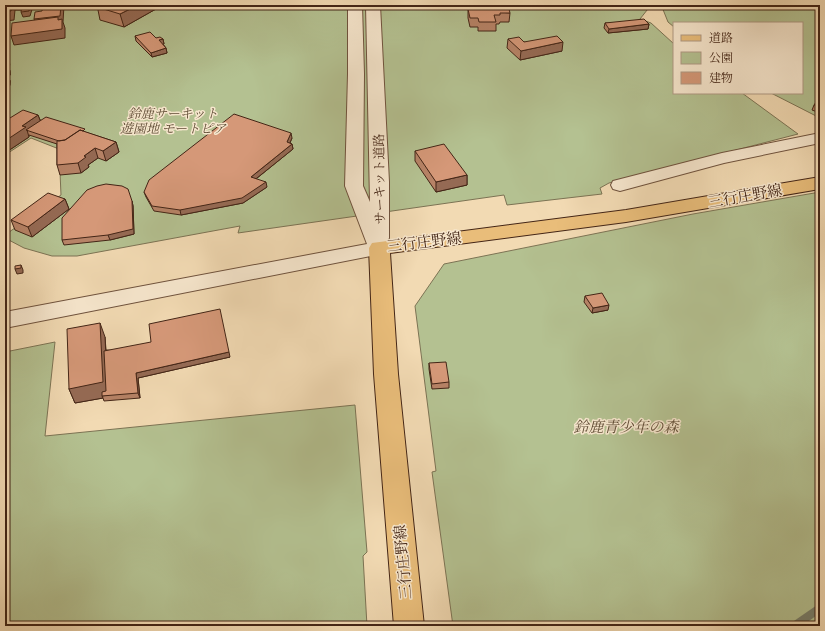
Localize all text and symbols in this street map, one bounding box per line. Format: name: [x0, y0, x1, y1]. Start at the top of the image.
legend: [673, 22, 803, 94]
text: 道路: [709, 30, 733, 48]
text: 公園: [709, 50, 733, 68]
text: 建物: [709, 70, 733, 88]
park label: 鈴鹿サーキット 遊園地 モートピア: [120, 106, 227, 139]
street label: サーキット道路: [371, 133, 391, 224]
street label: 三行庄野線: [706, 181, 784, 214]
street label: 三行庄野線: [386, 228, 463, 258]
park label: 鈴鹿青少年の森: [573, 418, 680, 439]
street label: 三行庄野線: [391, 524, 418, 600]

